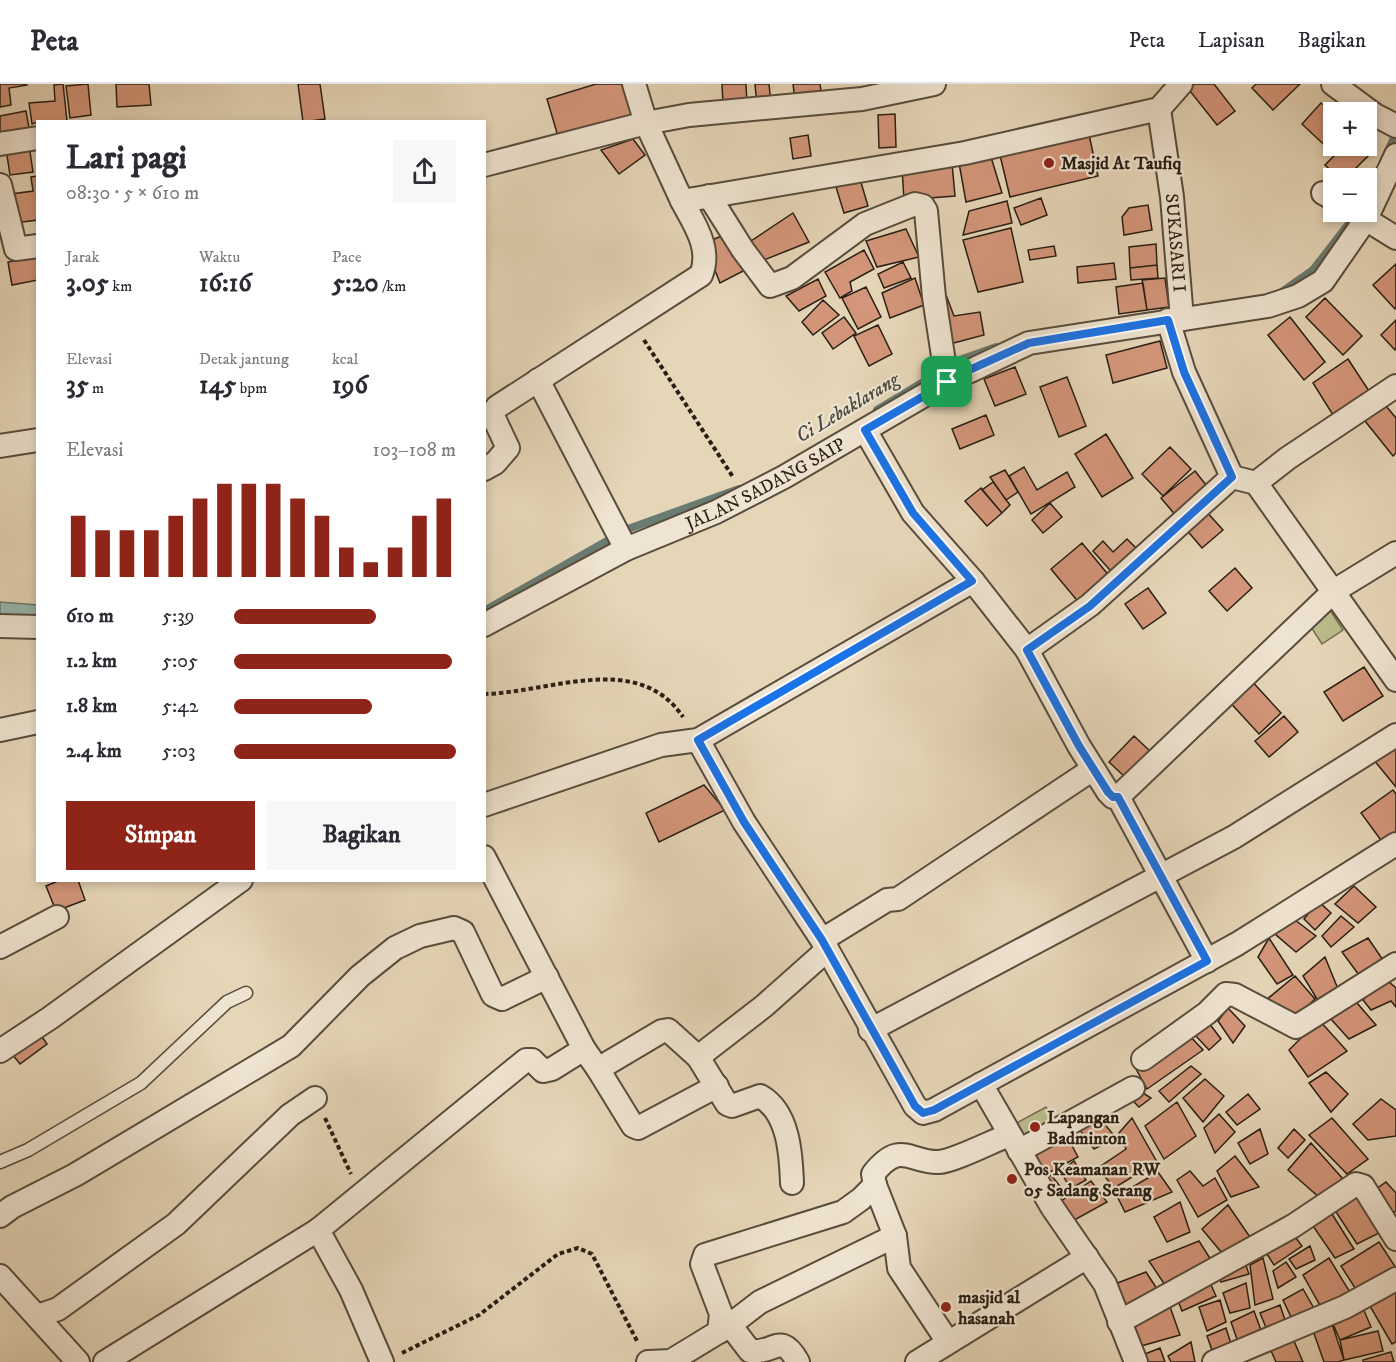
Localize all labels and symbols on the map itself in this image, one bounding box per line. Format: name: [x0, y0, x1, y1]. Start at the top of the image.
place label: Masjid At Taufiq: [1061, 153, 1182, 175]
marker: Masjid At Taufiq: [1042, 156, 1056, 170]
street label: SUKASARI I: [1160, 193, 1190, 293]
pin: [921, 356, 972, 407]
water label: Ci Lebaklarang: [791, 367, 906, 449]
street label: JALAN SADANG SAIP: [681, 434, 849, 536]
place label: Lapangan Badminton: [1047, 1107, 1127, 1150]
marker: Lapangan Badminton: [1028, 1120, 1042, 1134]
place label: Pos Keamanan RW 05 Sadang Serang: [1024, 1159, 1160, 1202]
marker: Pos Keamanan RW 05 Sadang Serang: [1005, 1172, 1019, 1186]
place label: masjid al hasanah: [957, 1287, 1021, 1330]
marker: masjid al hasanah: [939, 1300, 953, 1314]

